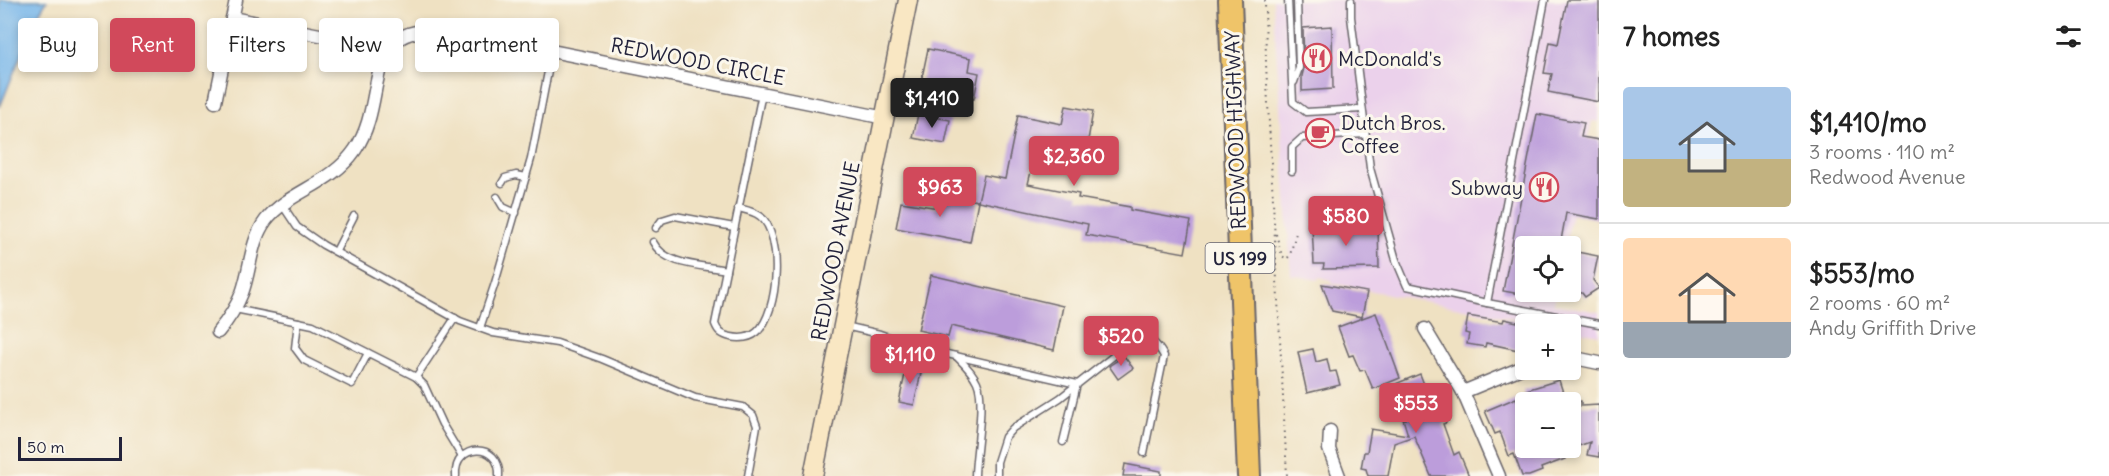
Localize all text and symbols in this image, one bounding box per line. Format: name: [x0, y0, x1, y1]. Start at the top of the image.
chip: Buy: [18, 18, 98, 72]
chip: Rent: [110, 18, 195, 72]
chip: Filters: [207, 18, 307, 72]
chip: New: [319, 18, 403, 72]
chip: Apartment: [415, 18, 559, 72]
text: 7 homes: [1623, 20, 1720, 53]
icon: filters: [2052, 20, 2085, 53]
street label: REDWOOD HIGHWAY: [1219, 30, 1251, 230]
street label: REDWOOD CIRCLE: [609, 32, 787, 90]
restaurant icon: McDonald's: [1301, 42, 1333, 74]
place label: McDonald's: [1338, 46, 1442, 71]
pin: $1,410: [883, 78, 981, 129]
text: $1,410: [905, 85, 959, 110]
text: $1,410/mo: [1809, 106, 1927, 139]
place label: Dutch Bros. Coffee: [1341, 110, 1446, 158]
icon: home: [1671, 111, 1743, 183]
cafe icon: Dutch Bros. Coffee: [1304, 117, 1336, 149]
pin: $2,360: [1025, 136, 1123, 187]
text: 3 rooms · 110 m²: [1809, 139, 1955, 164]
text: $2,360: [1043, 143, 1105, 168]
street label: REDWOOD AVENUE: [805, 159, 865, 343]
text: Redwood Avenue: [1809, 164, 1966, 189]
pin: $963: [904, 167, 976, 218]
restaurant icon: Subway: [1528, 171, 1560, 203]
text: $963: [917, 174, 963, 199]
place label: Subway: [1451, 175, 1523, 200]
pin: $580: [1310, 196, 1382, 247]
text: $580: [1322, 203, 1370, 228]
map controls: [1515, 236, 1581, 458]
button: locate: [1515, 236, 1581, 302]
road number: US 199: [1206, 243, 1274, 273]
text: $553/mo: [1809, 257, 1915, 290]
icon: home: [1671, 262, 1743, 334]
text: 2 rooms · 60 m²: [1809, 290, 1950, 315]
button: +: [1515, 314, 1581, 380]
text: Andy Griffith Drive: [1809, 315, 1976, 340]
pin: $520: [1085, 316, 1157, 367]
text: $520: [1098, 323, 1144, 348]
pin: $1,110: [861, 334, 959, 385]
text: $1,110: [884, 341, 936, 366]
pin: $553: [1380, 383, 1452, 434]
text: $553: [1393, 390, 1439, 415]
button: −: [1515, 392, 1581, 458]
scale bar: [18, 434, 122, 462]
text: 50 m: [27, 437, 65, 457]

